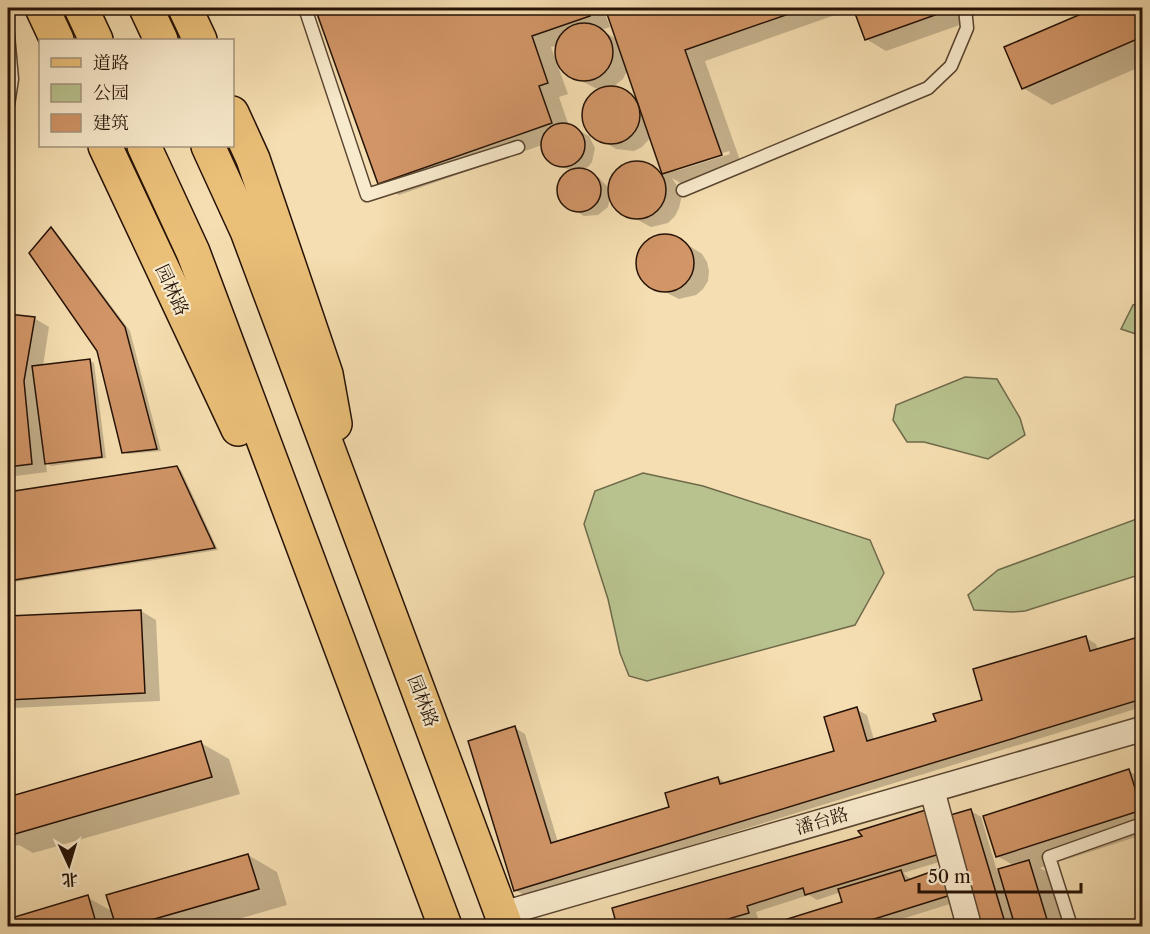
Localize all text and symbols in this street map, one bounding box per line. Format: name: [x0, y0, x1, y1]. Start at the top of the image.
legend: [39, 39, 234, 147]
text: 道路: [93, 52, 129, 74]
text: 公园: [93, 82, 129, 104]
text: 建筑: [93, 112, 129, 134]
street label: 园林路: [151, 261, 193, 319]
street label: 园林路: [403, 672, 443, 730]
street label: 潘台路: [793, 803, 851, 839]
north arrow: [39, 835, 99, 895]
scale bar: [919, 856, 1081, 894]
text: 50 m: [928, 866, 971, 888]
text: 北: [61, 869, 79, 890]

